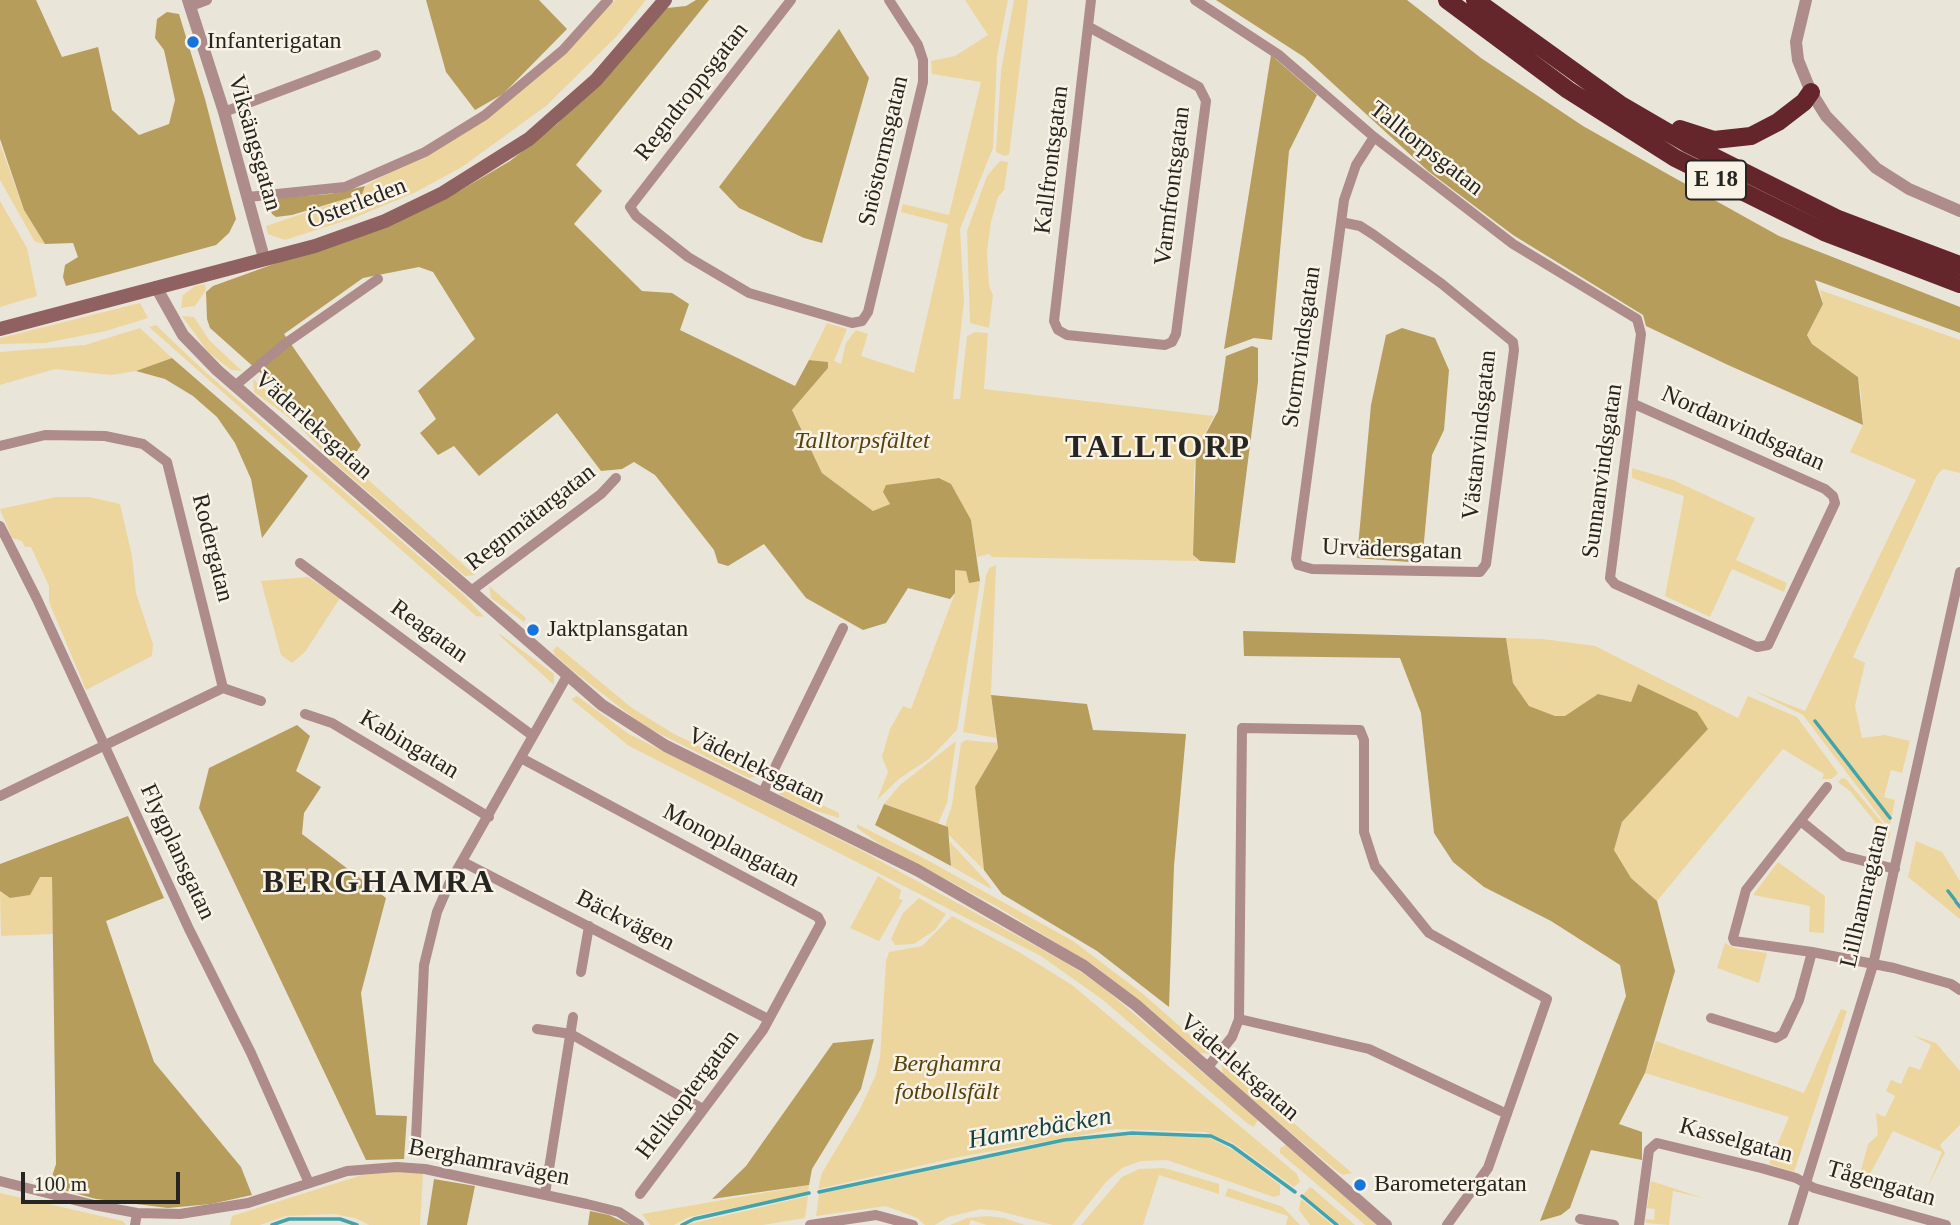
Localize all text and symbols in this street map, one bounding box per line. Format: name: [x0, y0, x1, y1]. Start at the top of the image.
street label: Regndroppsgatan: [629, 17, 755, 167]
place label: Infanterigatan: [207, 28, 342, 56]
marker: Infanterigatan: [185, 34, 201, 50]
street label: Viksängsgatan: [221, 72, 287, 214]
street label: Snöstormsgatan: [853, 73, 915, 229]
street label: Kallfrontsgatan: [1029, 84, 1075, 236]
street label: Talltorpsgatan: [1363, 95, 1489, 203]
street label: Varmfrontsgatan: [1149, 105, 1197, 267]
road number: E 18: [1686, 160, 1746, 200]
street label: Österleden: [303, 172, 411, 236]
street label: Stormvindsgatan: [1276, 264, 1328, 430]
street label: Västanvindsgatan: [1457, 349, 1503, 521]
street label: Väderleksgatan: [248, 365, 378, 487]
street label: Nordanvindsgatan: [1657, 380, 1829, 478]
street label: Sunnanvindsgatan: [1576, 382, 1630, 560]
park label: Talltorpsfältet: [794, 428, 930, 456]
district label: TALLTORP: [1066, 430, 1250, 468]
street label: Regnmätargatan: [460, 458, 602, 578]
street label: Rodergatan: [185, 491, 239, 605]
street label: Urvädersgatan: [1322, 533, 1462, 567]
street label: Reagatan: [384, 594, 474, 670]
place label: Jaktplansgatan: [547, 616, 688, 644]
marker: Jaktplansgatan: [525, 622, 541, 638]
street label: Kabingatan: [354, 704, 464, 786]
street label: Väderleksgatan: [683, 721, 829, 813]
street label: Flygplansgatan: [133, 779, 221, 925]
street label: Monoplangatan: [658, 798, 804, 894]
street label: Lillhamragatan: [1834, 821, 1896, 971]
district label: BERGHAMRA: [264, 865, 494, 903]
street label: Bäckvägen: [571, 884, 679, 958]
street label: Väderleksgatan: [1173, 1008, 1305, 1128]
street label: Helikoptergatan: [630, 1025, 746, 1165]
park label: Berghamra fotbollsfält: [893, 1051, 1001, 1107]
water label: Hamrebäcken: [966, 1101, 1114, 1157]
street label: Kasselgatan: [1676, 1112, 1796, 1170]
street label: Berghamravägen: [406, 1133, 572, 1193]
street label: Tågengatan: [1823, 1155, 1939, 1213]
scale bar: [24, 1158, 184, 1202]
place label: Barometergatan: [1374, 1171, 1527, 1199]
text: 100 m: [34, 1172, 87, 1196]
marker: Barometergatan: [1352, 1177, 1368, 1193]

